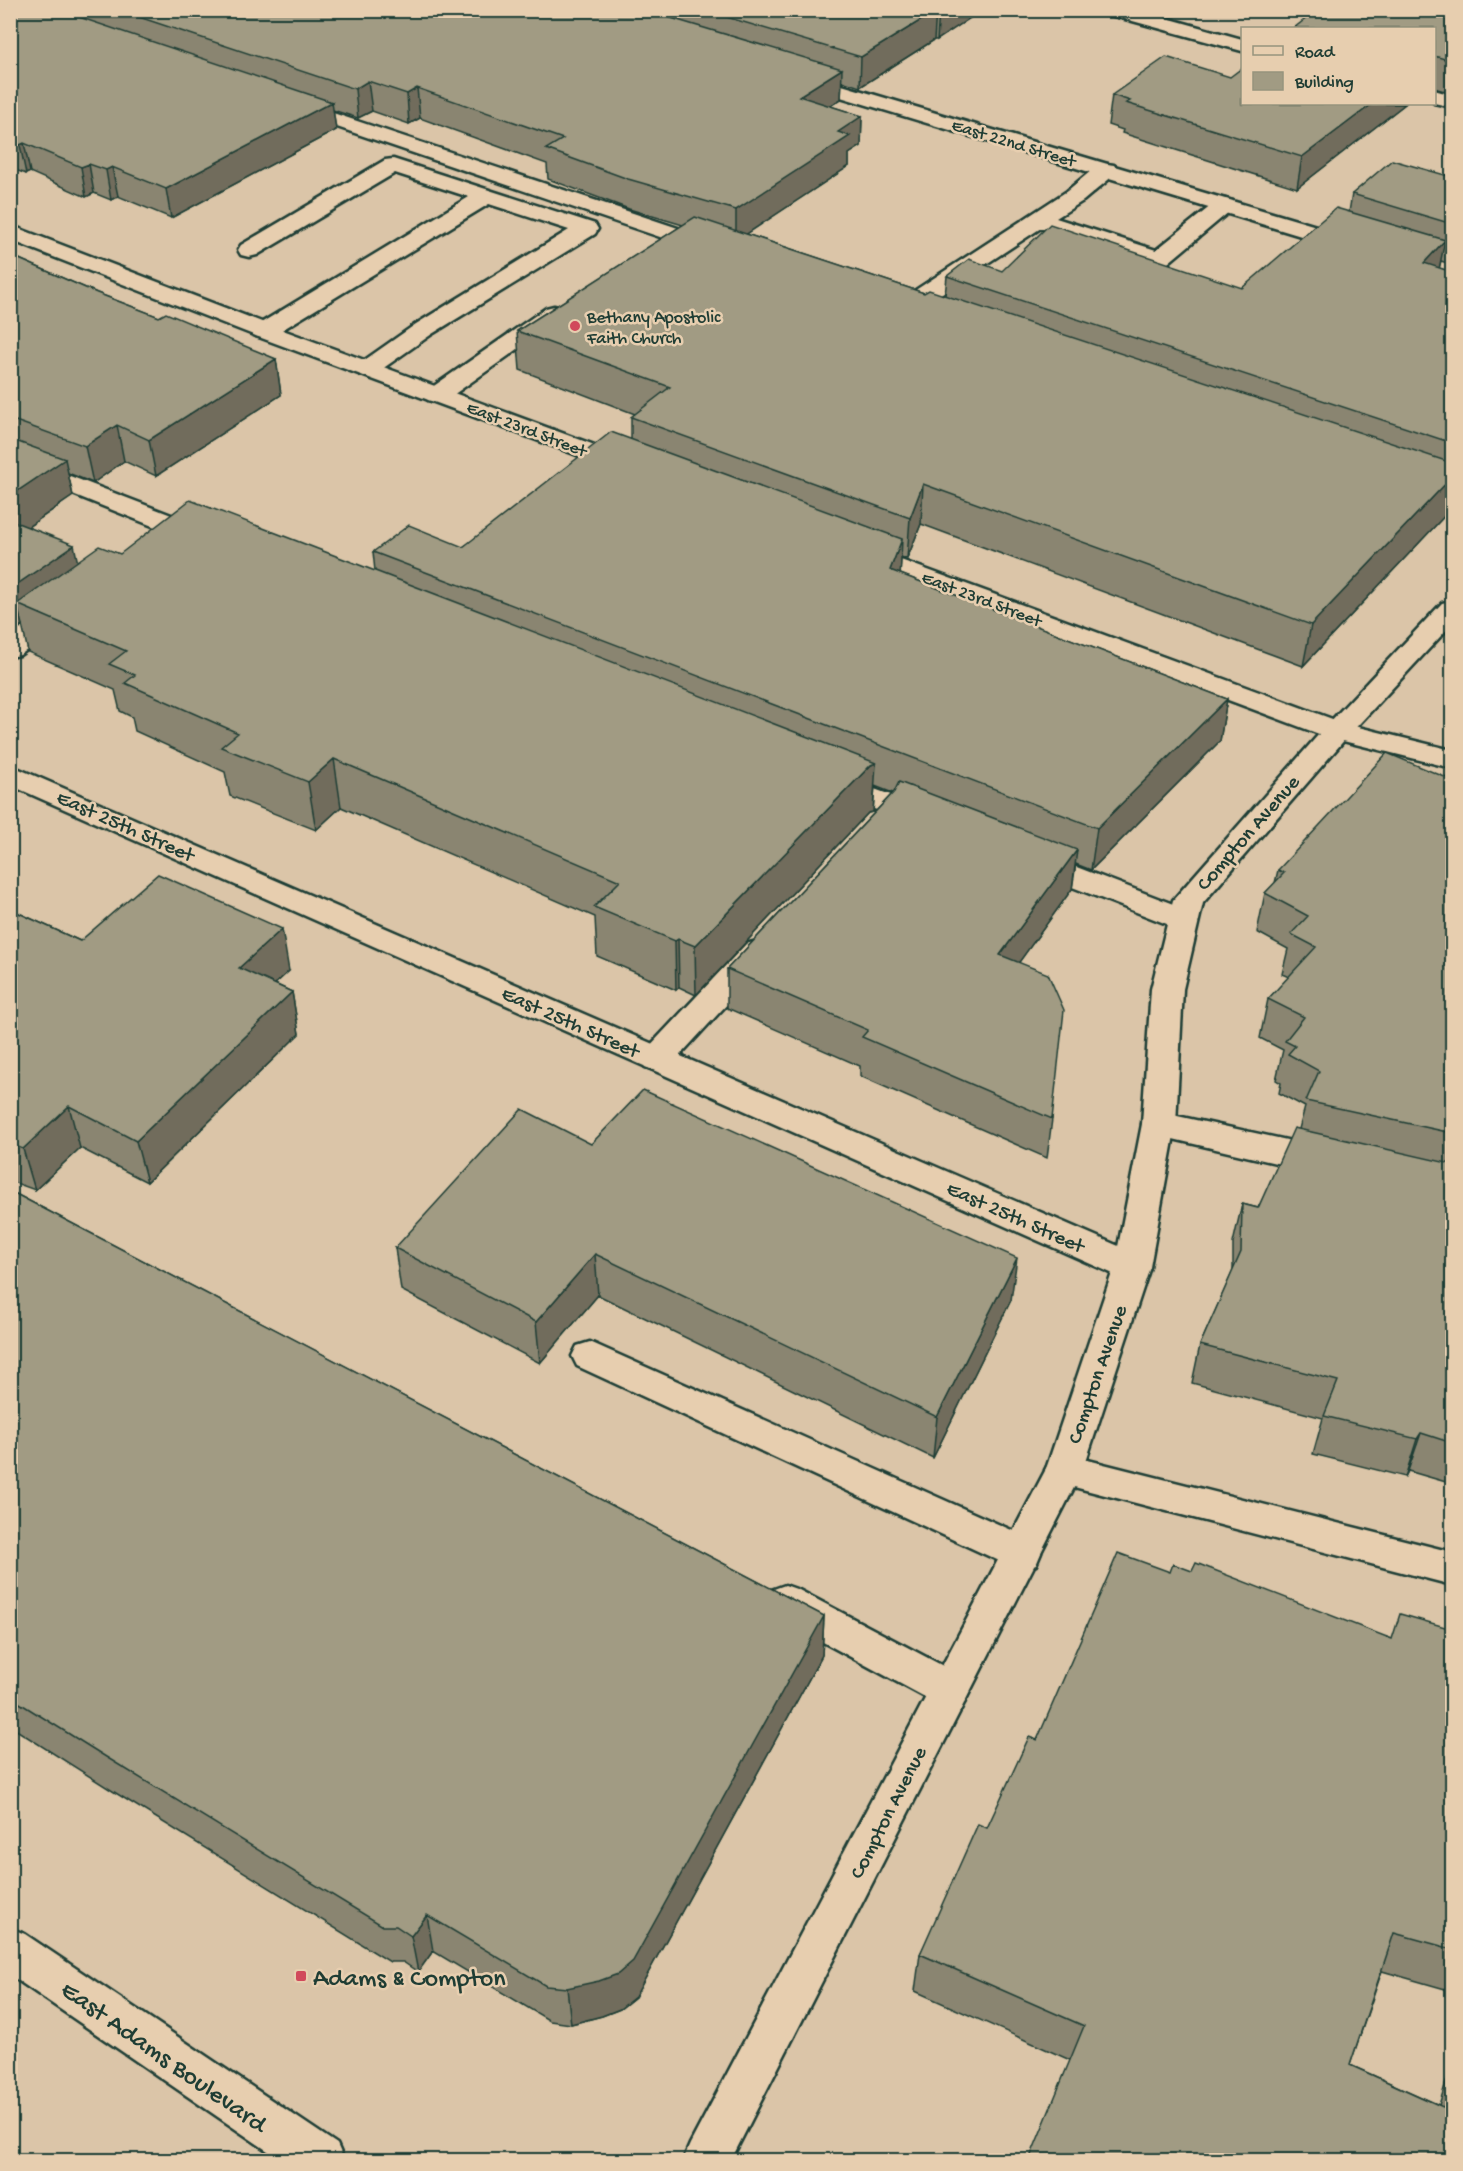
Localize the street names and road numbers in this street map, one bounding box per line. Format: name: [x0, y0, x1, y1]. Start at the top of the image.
street label: East 22nd Street: [949, 116, 1079, 174]
street label: East 23rd Street: [463, 398, 591, 463]
street label: East 23rd Street: [918, 568, 1046, 633]
street label: Compton Avenue: [1193, 770, 1307, 897]
street label: East 25th Street: [52, 787, 200, 871]
street label: East 25th Street: [497, 983, 645, 1067]
street label: East 25th Street: [942, 1178, 1090, 1262]
street label: Compton Avenue: [1064, 1301, 1135, 1448]
street label: Compton Avenue: [846, 1742, 935, 1884]
street label: East Adams Boulevard: [53, 1976, 273, 2143]

